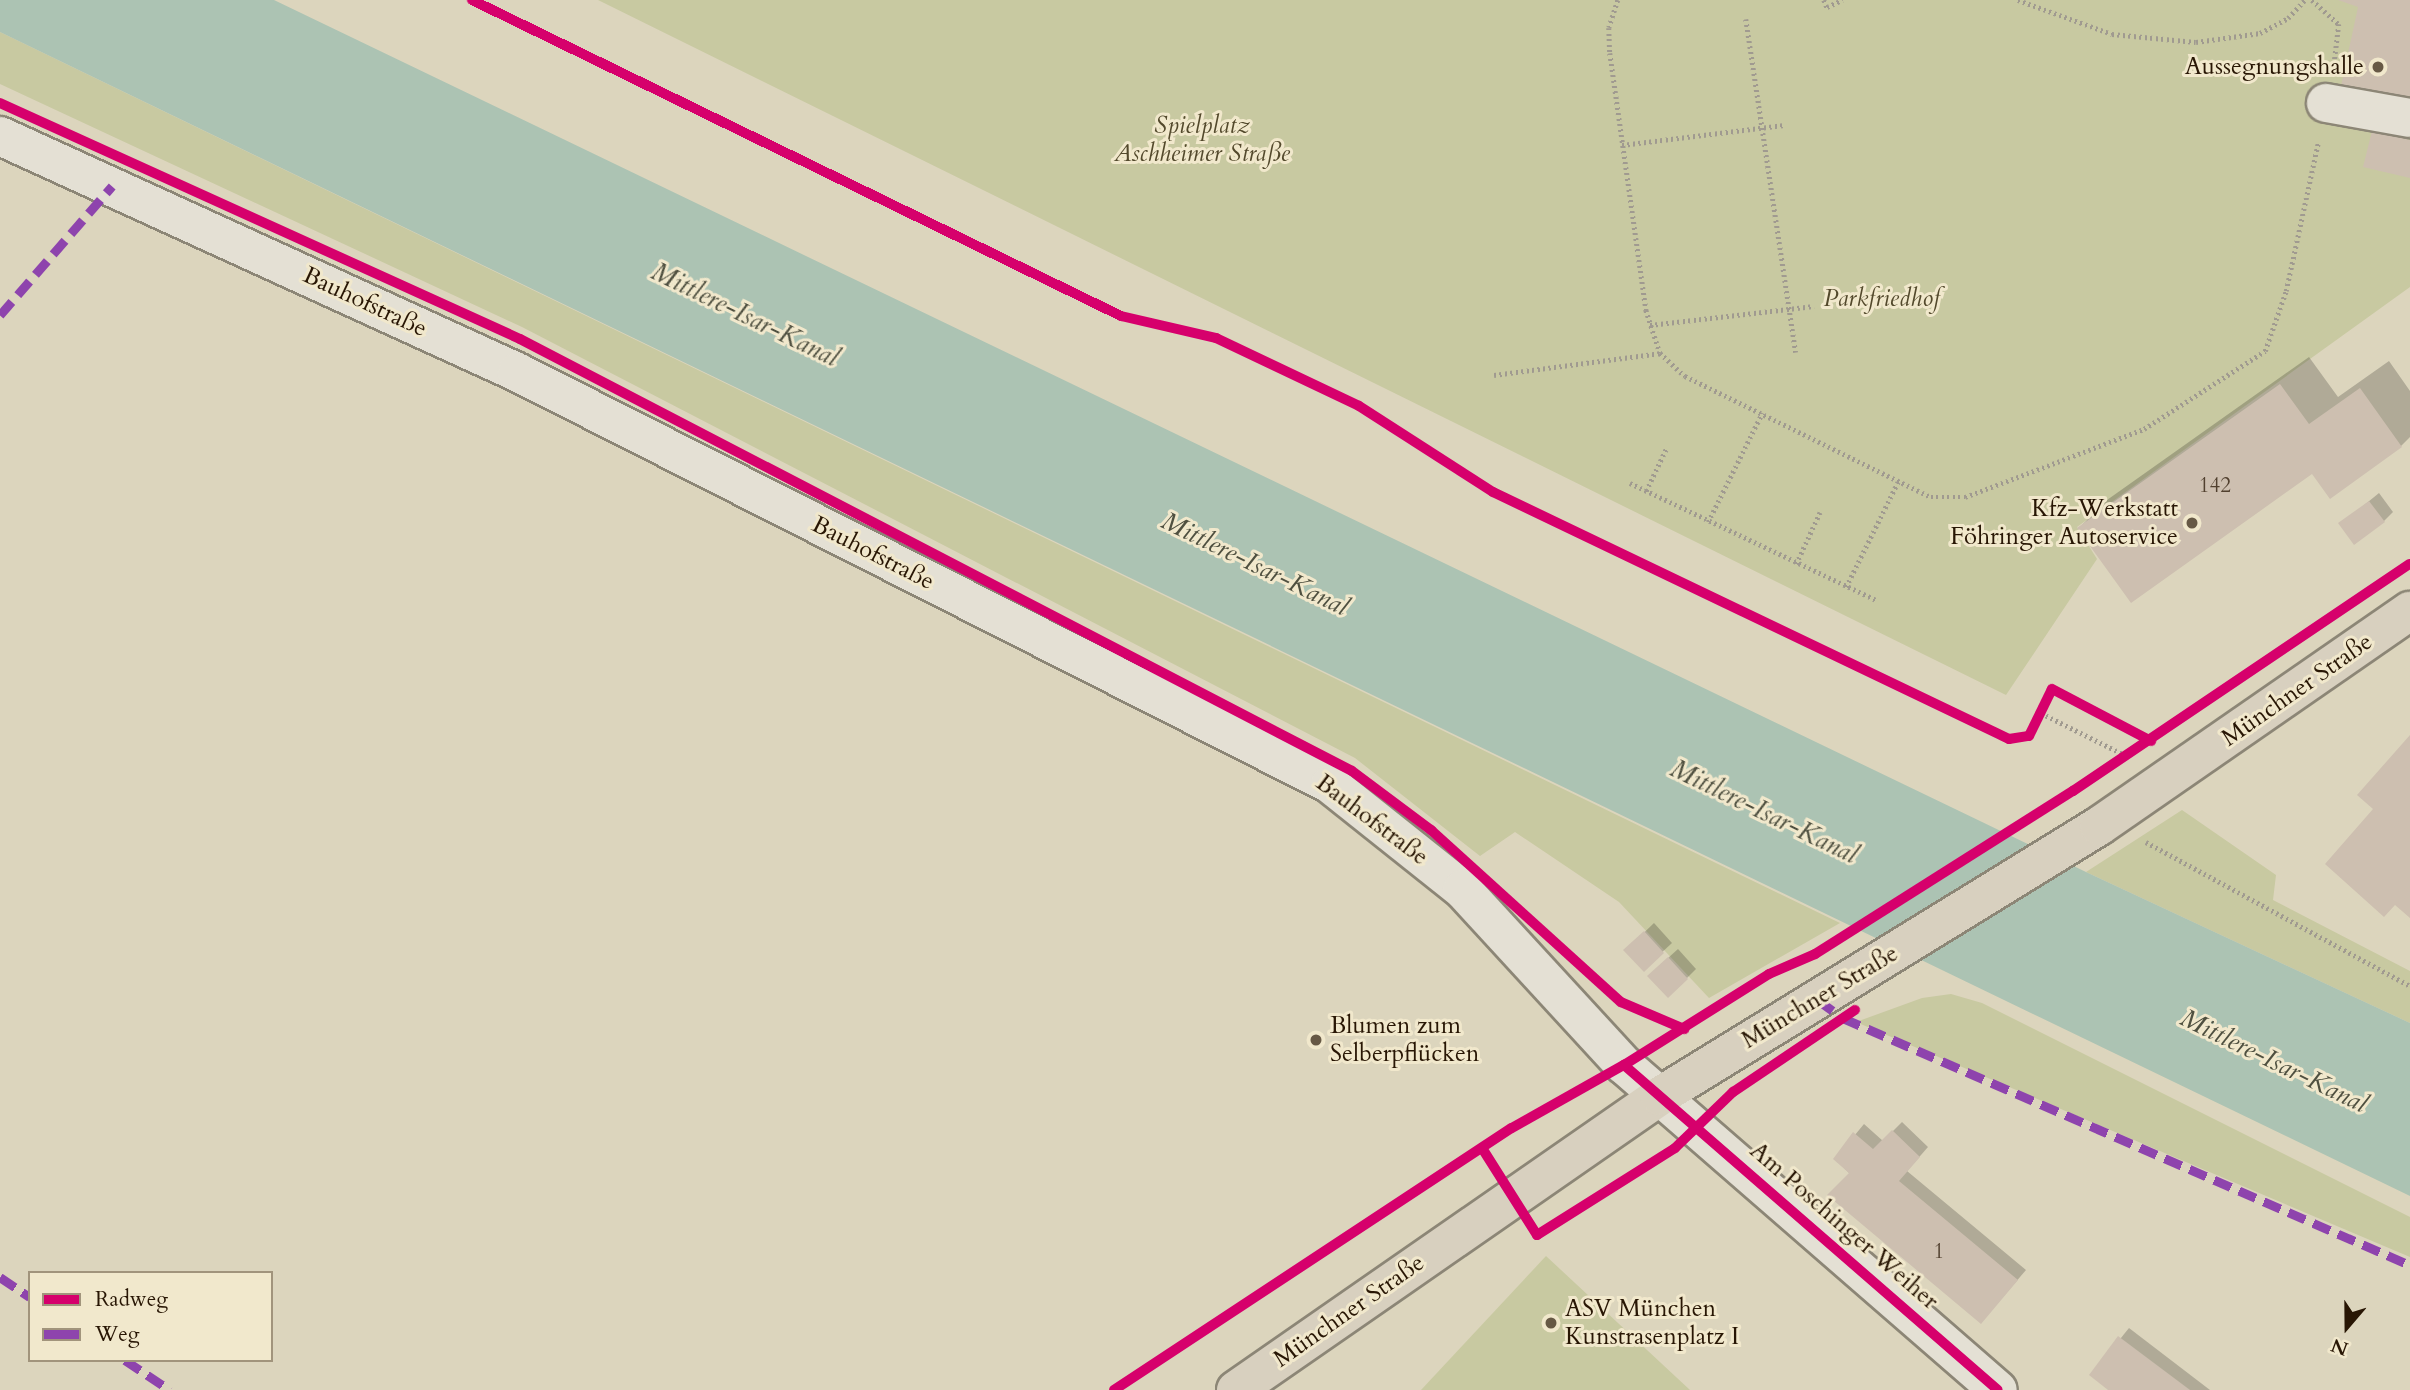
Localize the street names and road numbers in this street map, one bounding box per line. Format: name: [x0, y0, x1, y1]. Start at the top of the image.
street label: Bauhofstraße: [299, 261, 431, 343]
street label: Bauhofstraße: [807, 510, 939, 596]
street label: Münchner Straße: [2216, 627, 2378, 753]
street label: Bauhofstraße: [1310, 768, 1434, 872]
street label: Münchner Straße: [1737, 939, 1903, 1055]
street label: Am Poschinger Weiher: [1744, 1136, 1944, 1316]
street label: Münchner Straße: [1268, 1248, 1430, 1374]

